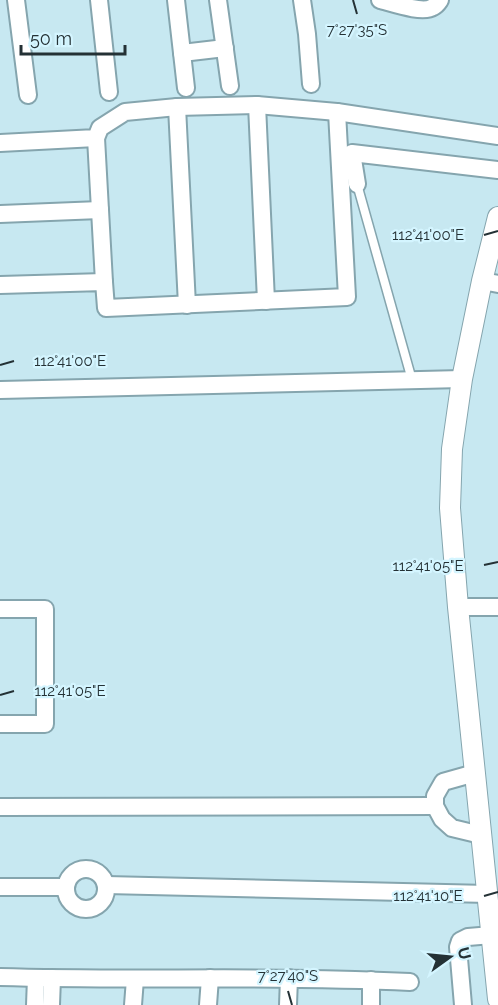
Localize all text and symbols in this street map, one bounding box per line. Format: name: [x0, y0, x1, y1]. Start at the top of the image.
scale bar: [21, 18, 124, 56]
text: 7°27'35"S: [327, 21, 387, 39]
text: 50 m: [30, 28, 72, 49]
text: 112°41'00"E: [392, 226, 464, 244]
text: 112°41'00"E: [34, 352, 106, 370]
text: 112°41'05"E: [392, 557, 464, 575]
text: 112°41'05"E: [34, 682, 106, 700]
text: 112°41'10"E: [393, 887, 463, 905]
north arrow: [420, 927, 480, 987]
text: U: [453, 945, 475, 962]
text: 7°27'40"S: [258, 967, 318, 985]

